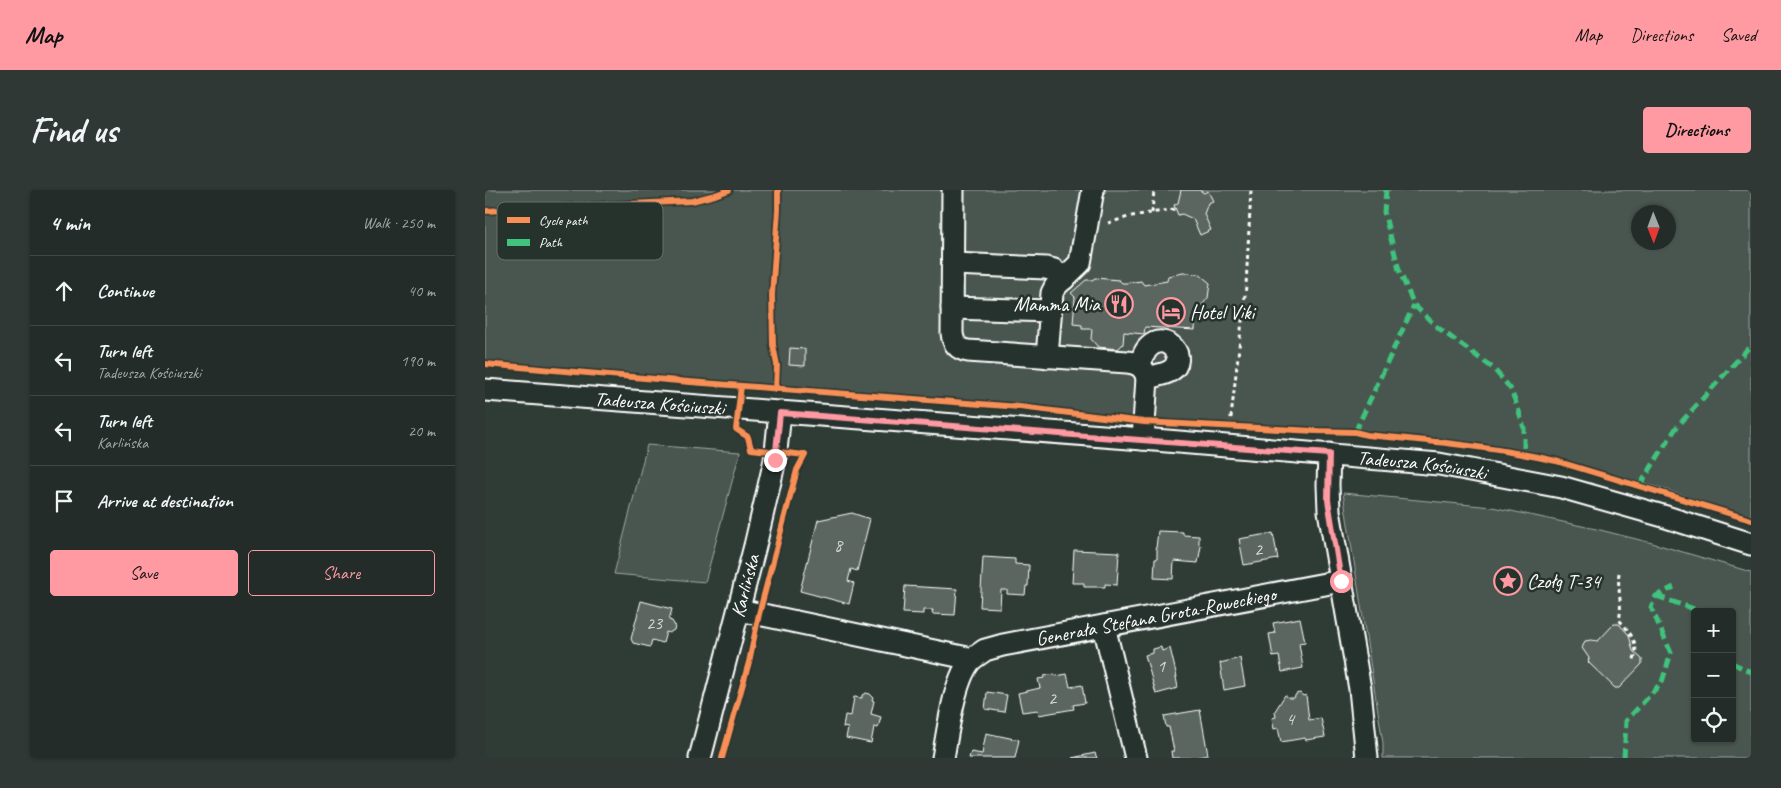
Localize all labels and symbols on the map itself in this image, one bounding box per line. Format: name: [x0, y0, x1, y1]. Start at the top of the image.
legend: [497, 202, 663, 260]
north arrow: [1631, 205, 1676, 250]
text: Cycle path: [539, 212, 588, 229]
text: Path: [539, 234, 563, 251]
restaurant icon: Mamma Mia: [1104, 289, 1134, 319]
place label: Mamma Mia: [1014, 292, 1101, 317]
hotel icon: Hotel Viki: [1156, 297, 1186, 327]
place label: Hotel Viki: [1190, 300, 1256, 325]
street label: Tadeusza Kościuszki: [594, 386, 728, 420]
street label: Tadeusza Kościuszki: [1356, 445, 1491, 486]
route end: [764, 449, 787, 472]
house number: 8: [834, 534, 844, 556]
house number: 2: [1254, 538, 1264, 560]
street label: Karlińska: [725, 550, 765, 620]
place icon: Czołg T-34: [1493, 566, 1523, 596]
place label: Czołg T-34: [1527, 569, 1602, 594]
route start: [1330, 570, 1353, 593]
street label: Generała Stefana Grota-Roweckiego: [1034, 581, 1280, 651]
house number: 23: [646, 612, 664, 634]
house number: 1: [1157, 655, 1166, 677]
house number: 2: [1048, 687, 1058, 709]
house number: 4: [1286, 708, 1296, 730]

